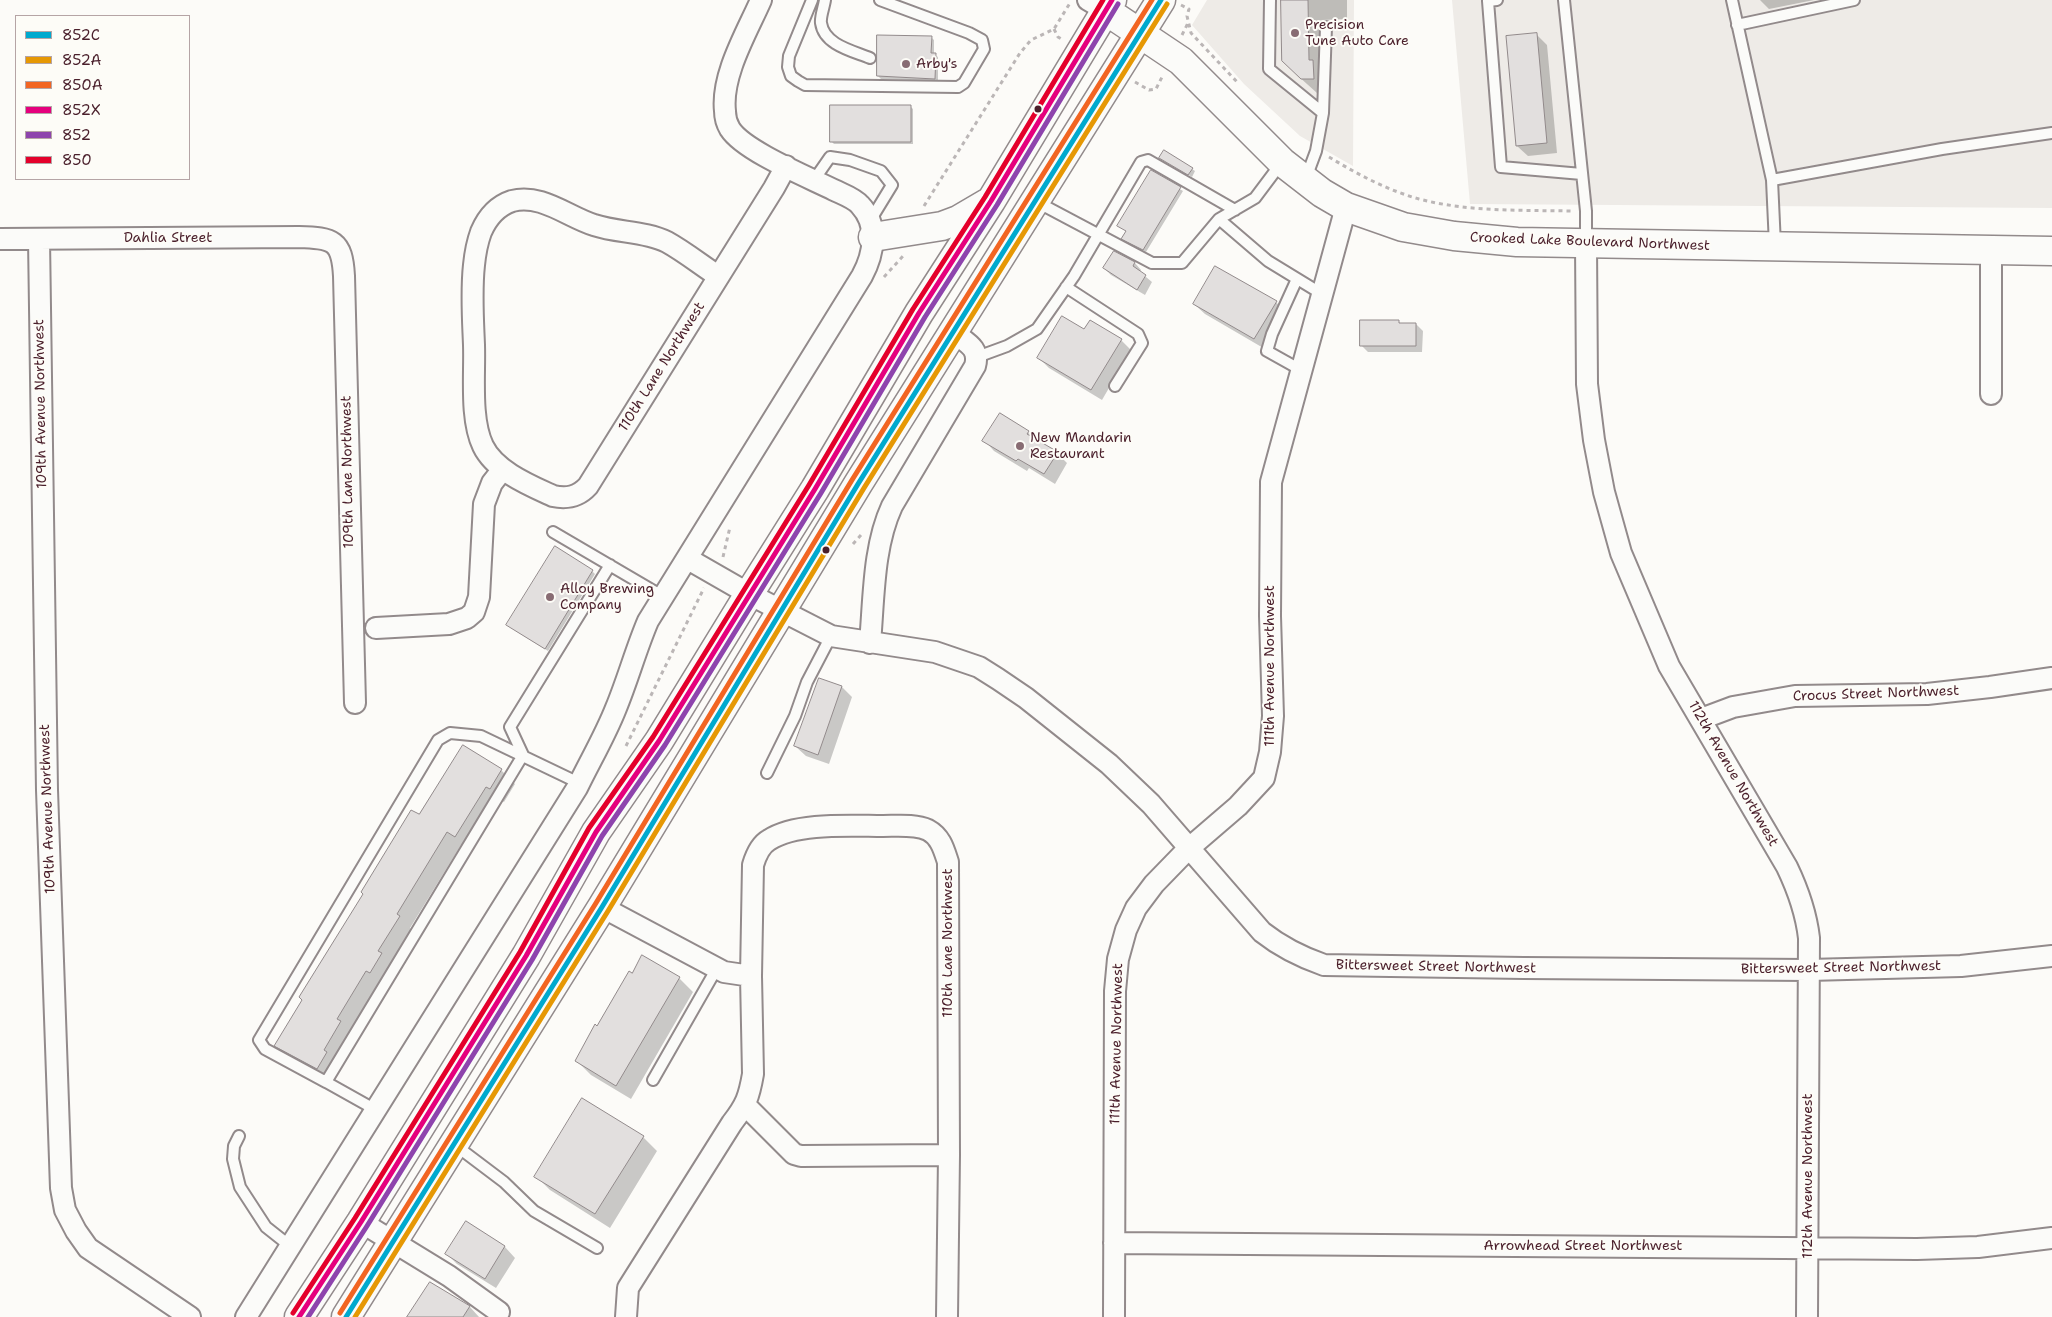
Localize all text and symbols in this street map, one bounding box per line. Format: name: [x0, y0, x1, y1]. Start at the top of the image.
legend: [15, 15, 190, 180]
place label: Precision Tune Auto Care: [1305, 17, 1409, 49]
text: 852C: [62, 25, 100, 45]
marker: Precision Tune Auto Care: [1289, 27, 1301, 39]
text: 852A: [62, 50, 101, 70]
place label: Arby's: [916, 56, 958, 72]
marker: Arby's: [900, 58, 912, 70]
text: 850A: [62, 75, 103, 95]
text: 852X: [62, 100, 101, 120]
unlabelled marker: [1033, 104, 1043, 114]
text: 852: [62, 125, 91, 145]
text: 850: [62, 150, 92, 170]
street label: Crooked Lake Boulevard Northwest: [1470, 229, 1710, 255]
street label: Dahlia Street: [124, 230, 212, 246]
street label: 110th Lane Northwest: [615, 299, 709, 435]
street label: 109th Avenue Northwest: [31, 319, 51, 489]
street label: 109th Lane Northwest: [338, 395, 358, 549]
place label: New Mandarin Restaurant: [1030, 430, 1132, 462]
marker: New Mandarin Restaurant: [1014, 440, 1026, 452]
unlabelled marker: [821, 545, 831, 555]
place label: Alloy Brewing Company: [560, 581, 654, 614]
street label: 111th Avenue Northwest: [1262, 585, 1278, 747]
marker: Alloy Brewing Company: [544, 591, 556, 603]
street label: Crocus Street Northwest: [1793, 683, 1959, 705]
street label: 112th Avenue Northwest: [1684, 698, 1782, 850]
street label: 109th Avenue Northwest: [37, 724, 59, 894]
street label: 110th Lane Northwest: [940, 868, 956, 1018]
street label: Bittersweet Street Northwest: [1336, 957, 1536, 977]
street label: Bittersweet Street Northwest: [1741, 958, 1941, 978]
street label: 111th Avenue Northwest: [1107, 963, 1127, 1125]
street label: 112th Avenue Northwest: [1800, 1093, 1816, 1259]
street label: Arrowhead Street Northwest: [1484, 1238, 1682, 1254]

